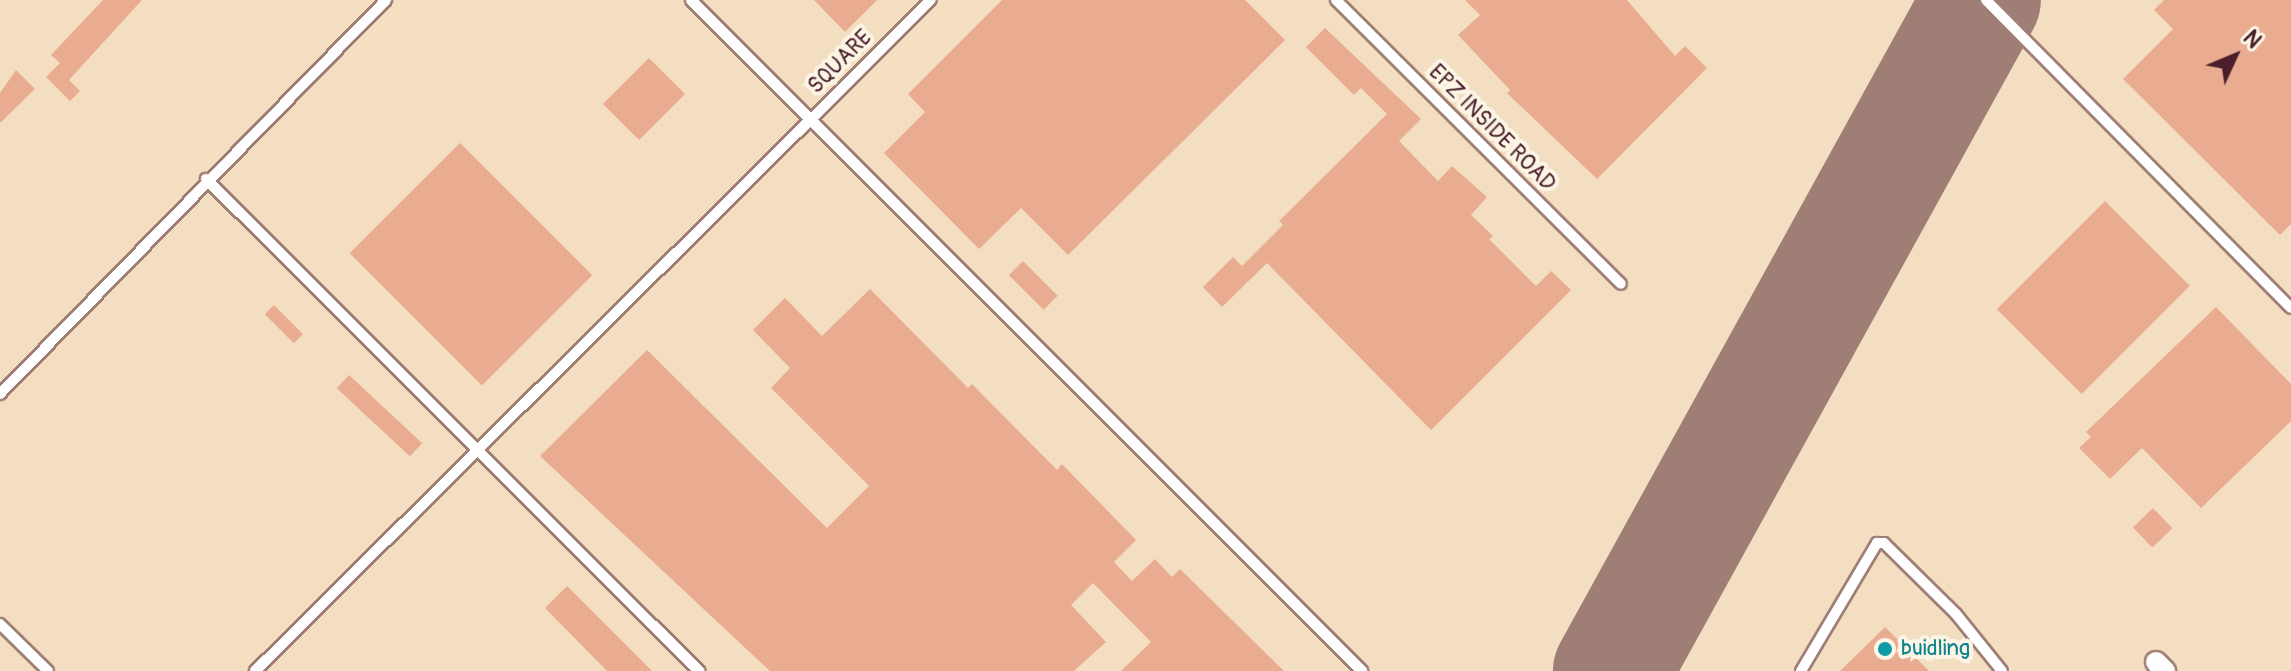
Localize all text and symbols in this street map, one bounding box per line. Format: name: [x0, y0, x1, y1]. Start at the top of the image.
north arrow: [2195, 16, 2275, 96]
text: N: [2237, 24, 2268, 54]
street label: SQUARE: [803, 25, 877, 99]
street label: EPZ INSIDE ROAD: [1423, 59, 1561, 197]
place label: buidling: [1901, 636, 1970, 662]
marker: buidling: [1876, 640, 1894, 658]

